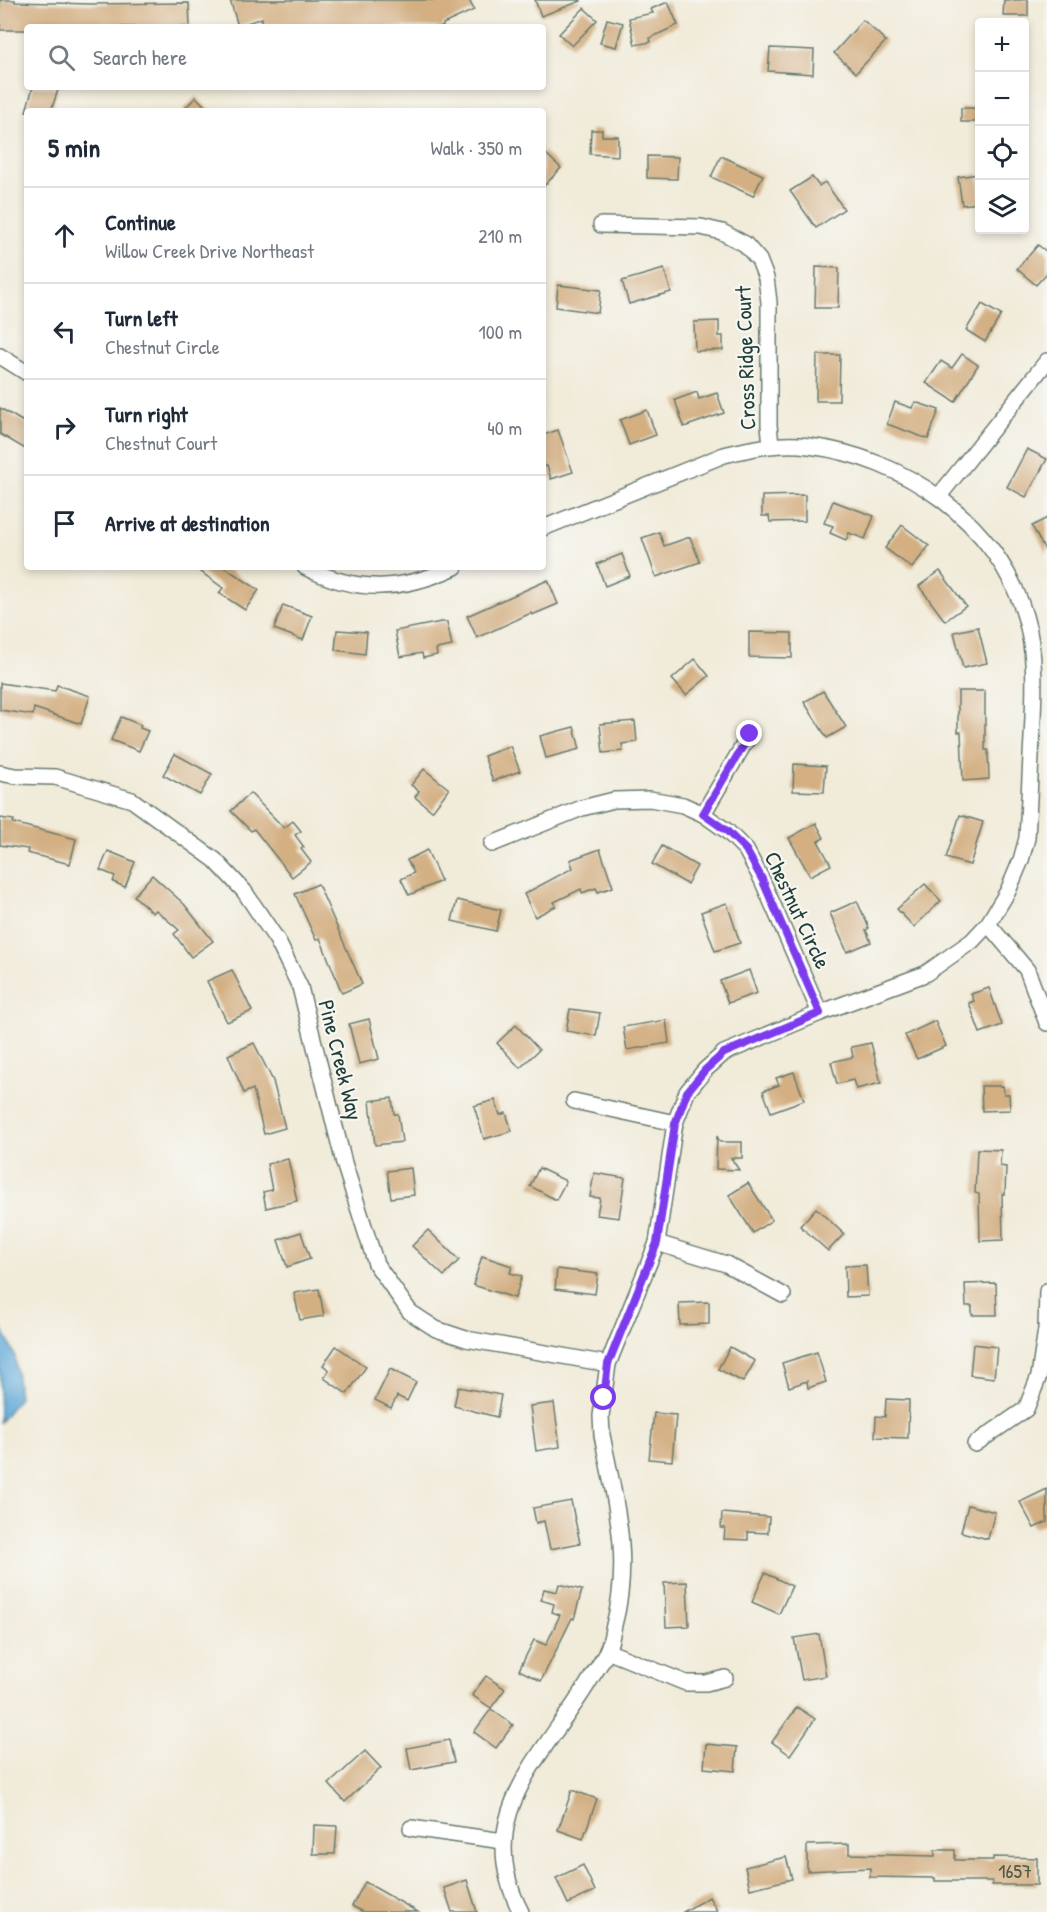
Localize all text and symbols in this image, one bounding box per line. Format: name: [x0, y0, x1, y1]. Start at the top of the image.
map controls: [975, 18, 1029, 234]
button: +: [975, 18, 1029, 72]
search box: [24, 24, 546, 90]
icon: search: [45, 41, 78, 74]
text: Search here: [93, 42, 187, 72]
button: −: [975, 72, 1029, 126]
button: locate: [975, 126, 1029, 180]
text: 5 min: [48, 130, 100, 165]
text: Walk · 350 m: [430, 134, 522, 161]
button: layers: [975, 180, 1029, 234]
text: Continue: [105, 207, 176, 237]
icon: ahead: [48, 219, 81, 252]
text: 210 m: [478, 222, 522, 249]
text: Willow Creek Drive Northeast: [105, 237, 314, 264]
street label: Cross Ridge Court: [727, 285, 763, 431]
text: Turn left: [105, 303, 178, 333]
icon: left: [48, 315, 81, 348]
text: 100 m: [479, 318, 522, 345]
text: Chestnut Circle: [105, 333, 220, 360]
text: Turn right: [105, 399, 188, 429]
icon: right: [48, 411, 81, 444]
text: 40 m: [487, 414, 522, 441]
text: Chestnut Court: [105, 429, 217, 456]
icon: arrive: [48, 507, 81, 540]
text: Arrive at destination: [105, 508, 270, 538]
route end: [736, 720, 762, 746]
street label: Chestnut Circle: [758, 847, 838, 974]
street label: Pine Creek Way: [312, 997, 370, 1123]
route start: [590, 1384, 616, 1410]
house number: 1657: [998, 1857, 1032, 1884]

